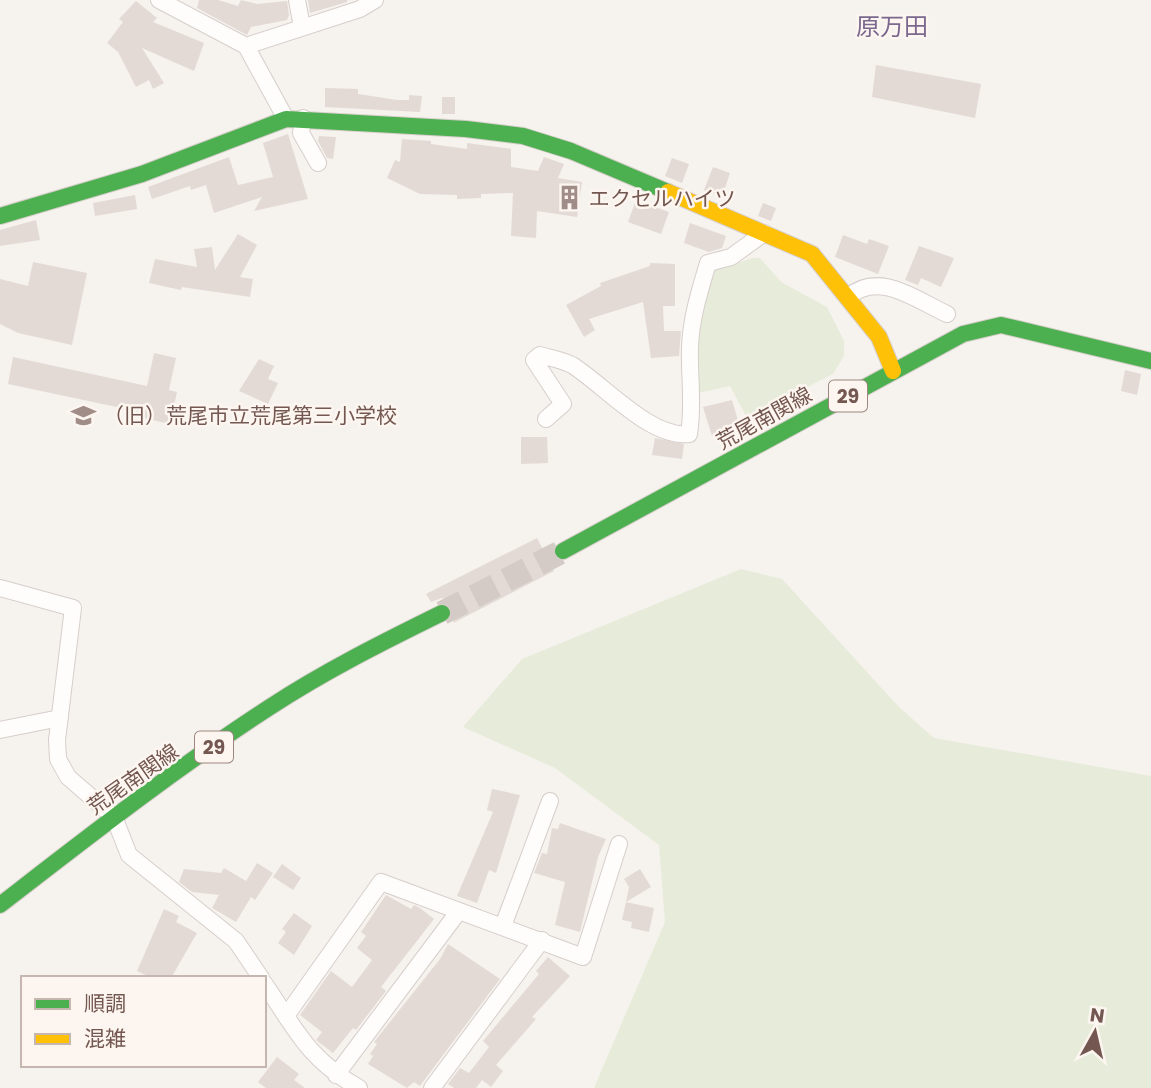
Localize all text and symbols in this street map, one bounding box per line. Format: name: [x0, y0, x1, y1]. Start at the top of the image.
district label: 原万田: [856, 10, 928, 43]
building icon: エクセルハイツ: [555, 184, 583, 212]
place label: エクセルハイツ: [589, 184, 736, 213]
street label: 荒尾南関線: [711, 380, 817, 456]
road number: 29: [829, 380, 867, 412]
school or university icon: （旧）荒尾市立荒尾第三小学校: [69, 401, 97, 429]
place label: （旧）荒尾市立荒尾第三小学校: [103, 401, 397, 430]
road number: 29: [195, 732, 233, 762]
street label: 荒尾南関線: [82, 737, 184, 821]
legend: [21, 976, 266, 1067]
text: 順調: [84, 989, 126, 1018]
north arrow: [1060, 997, 1130, 1067]
text: N: [1088, 1001, 1106, 1030]
text: 混雑: [84, 1024, 126, 1053]

